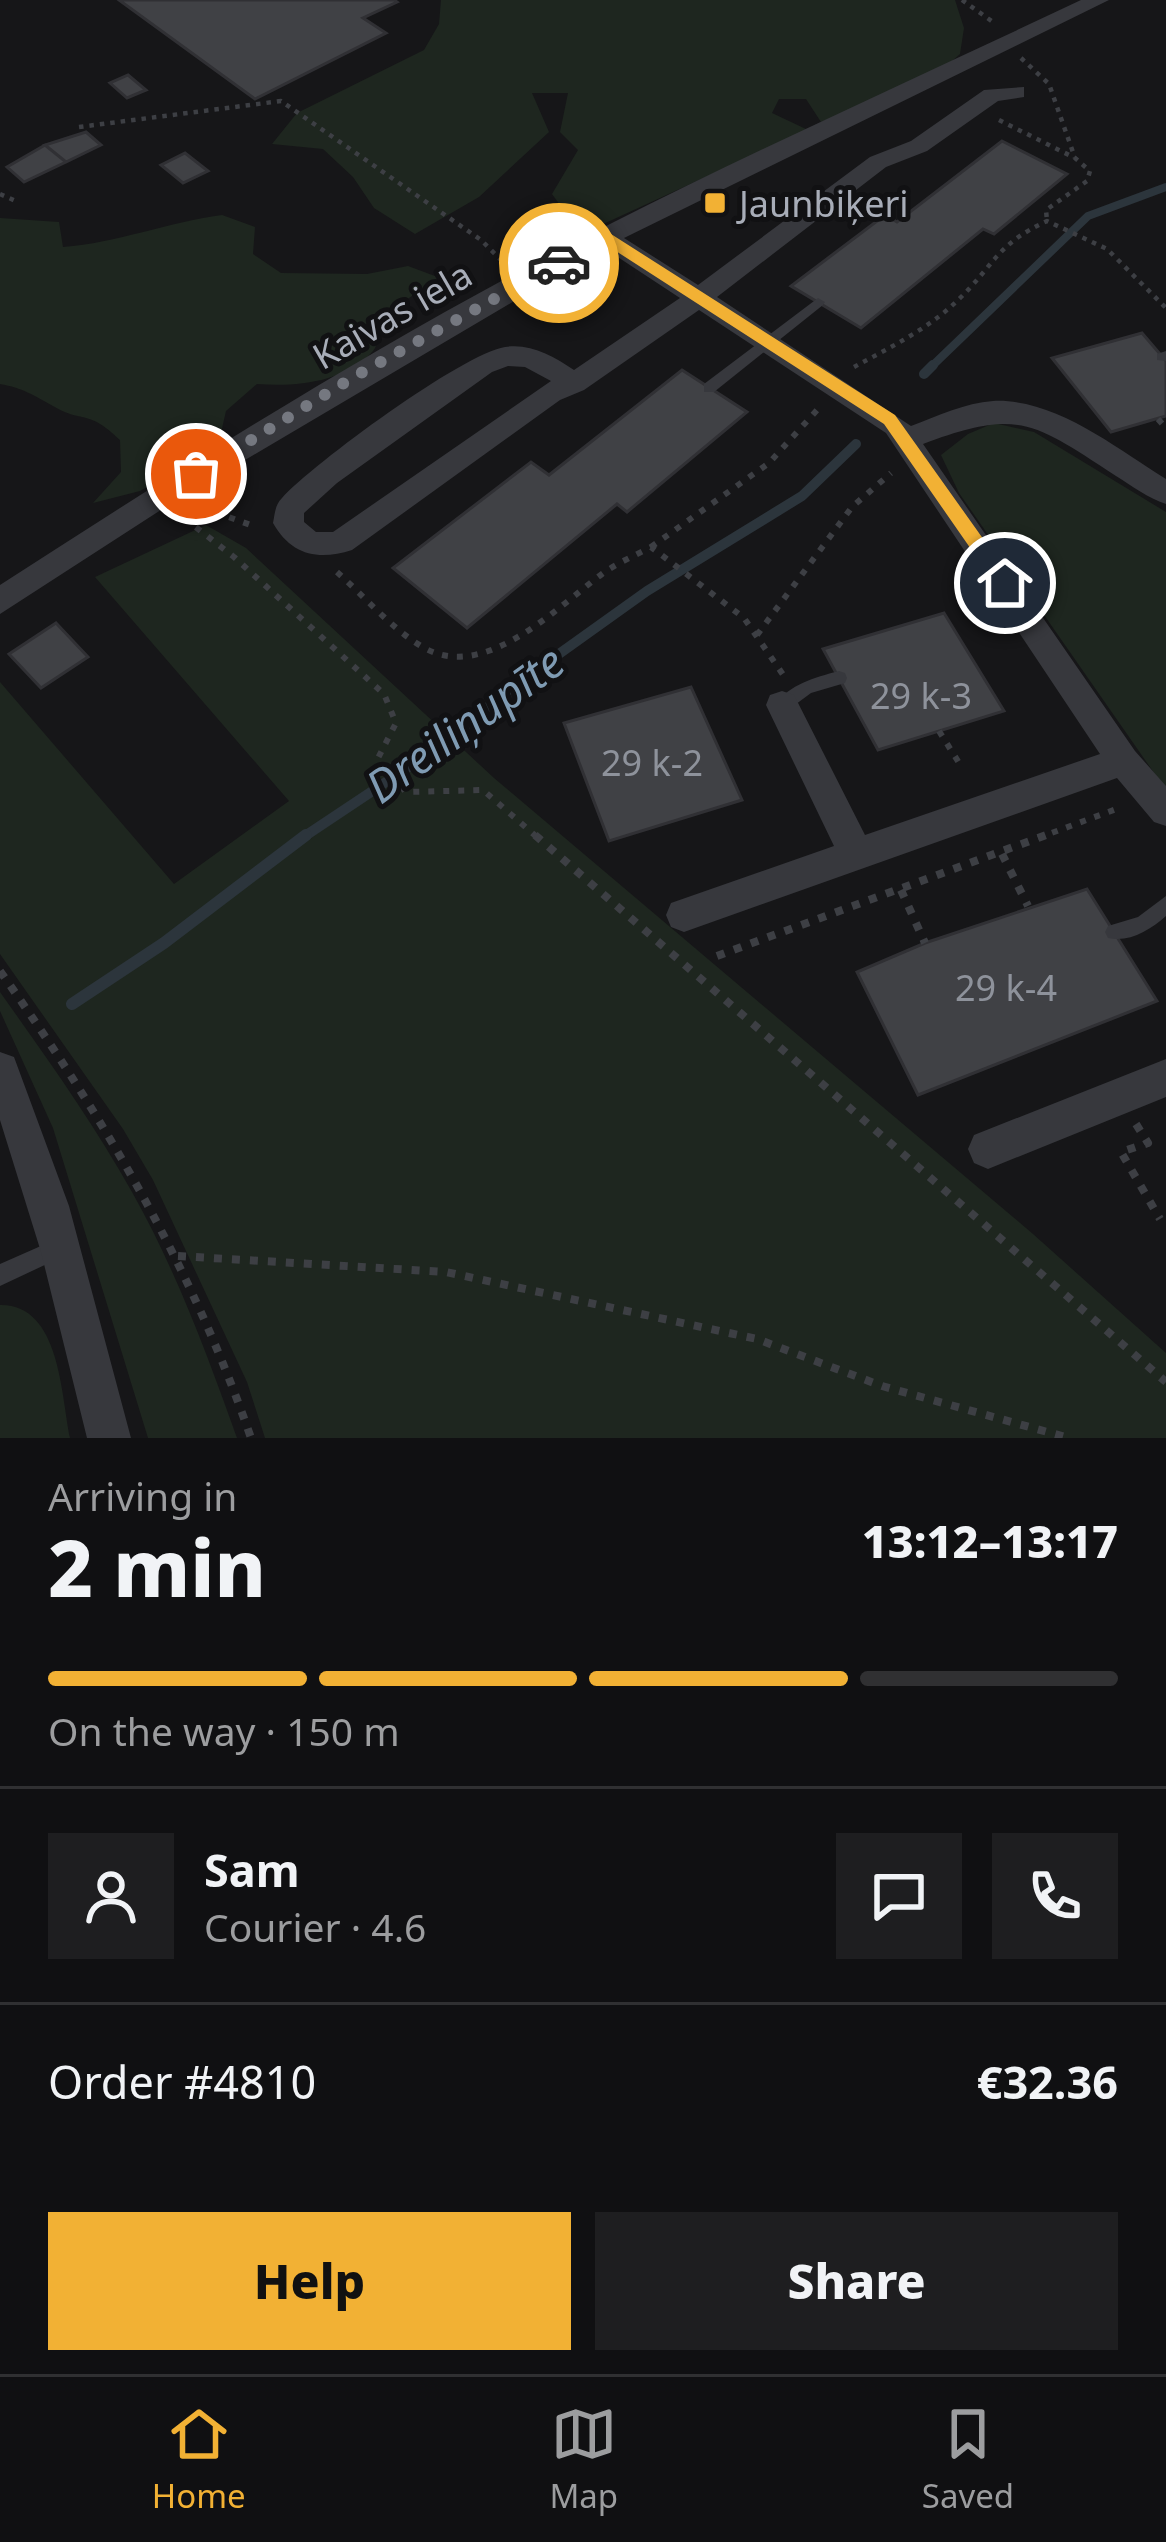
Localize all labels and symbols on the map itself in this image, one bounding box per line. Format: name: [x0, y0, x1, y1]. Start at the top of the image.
place label: Jaunbiķeri: [736, 179, 909, 228]
marker: Jaunbiķeri: [702, 190, 728, 216]
courier: [499, 203, 619, 323]
street label: Kaivas iela: [304, 250, 480, 380]
pin: [145, 423, 247, 525]
pin: [954, 532, 1056, 634]
water label: Dreiliņupīte: [352, 630, 576, 816]
house number: 29 k-3: [870, 671, 972, 720]
house number: 29 k-2: [601, 738, 703, 787]
house number: 29 k-4: [955, 963, 1057, 1012]

